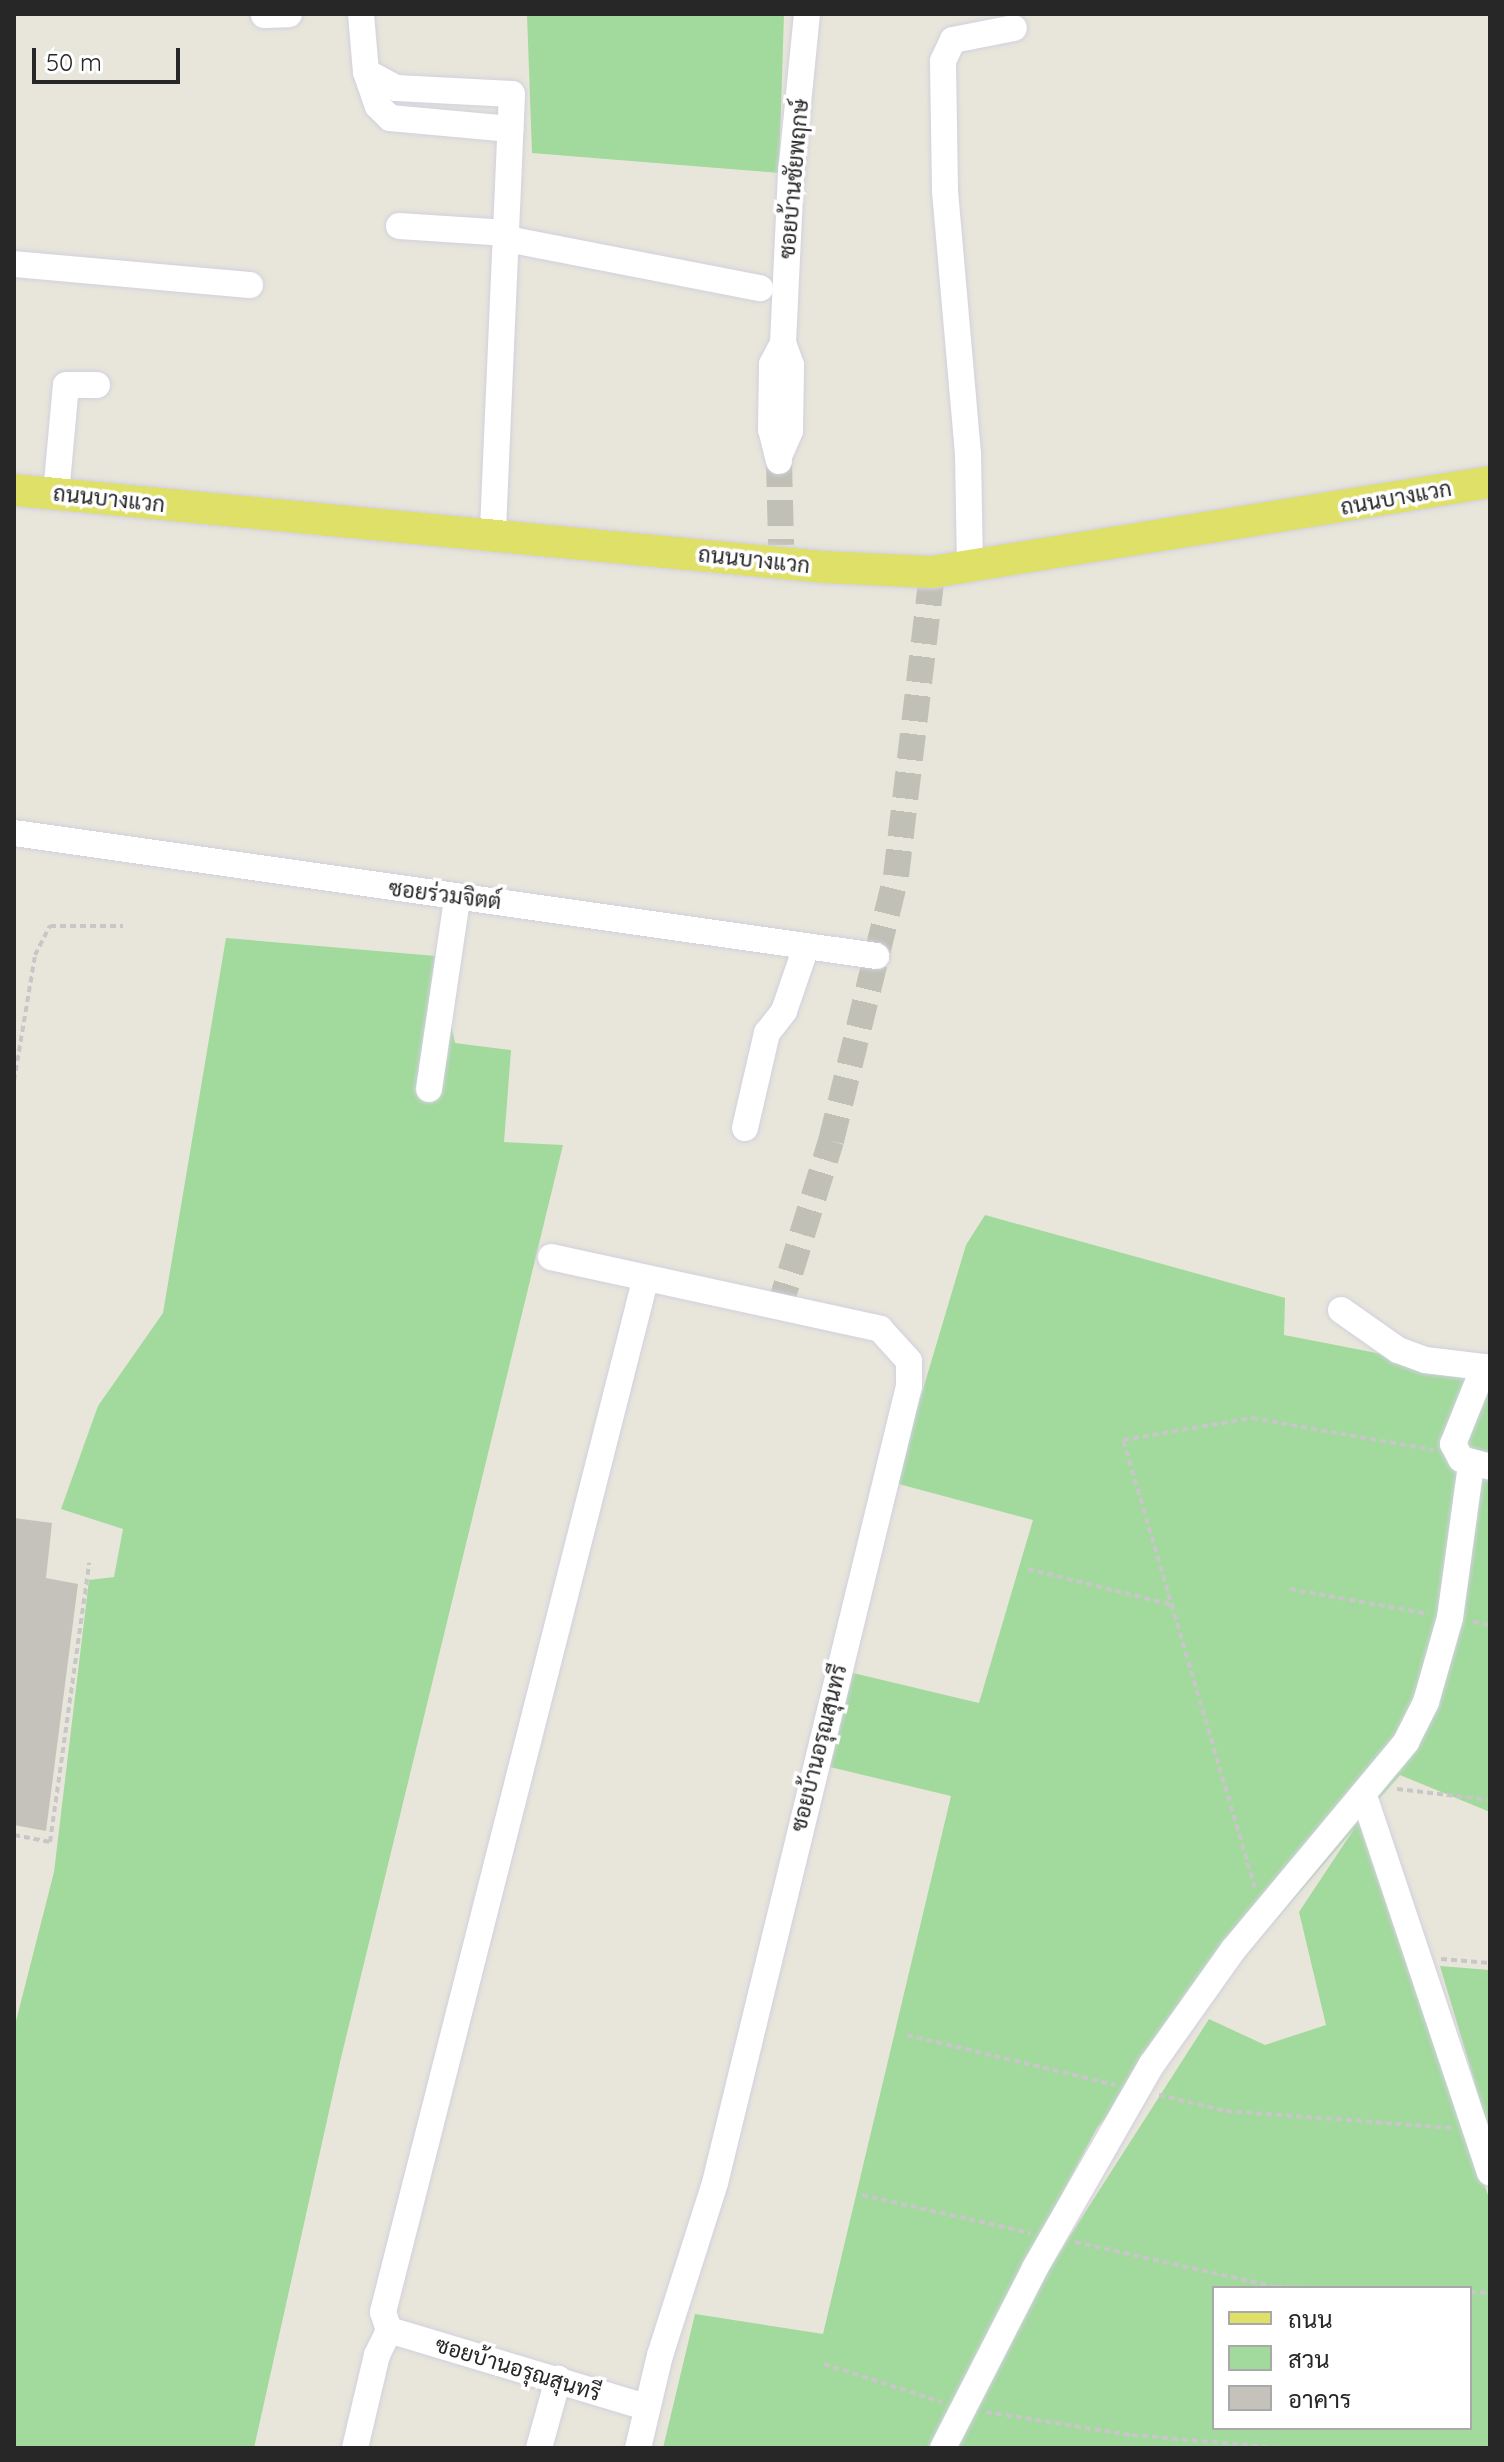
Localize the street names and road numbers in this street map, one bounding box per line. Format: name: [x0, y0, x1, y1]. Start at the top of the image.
street label: ซอยบ้านชัยพฤกษ์: [774, 98, 814, 260]
street label: ถนนบางแวก: [1338, 475, 1454, 521]
street label: ถนนบางแวก: [52, 480, 166, 518]
street label: ถนนบางแวก: [697, 541, 811, 579]
street label: ซอยร่วมจิตต์: [387, 875, 503, 915]
street label: ซอยบ้านอรุณสุนทรี: [785, 1662, 853, 1834]
street label: ซอยบ้านอรุณสุนทรี: [432, 2331, 604, 2407]

